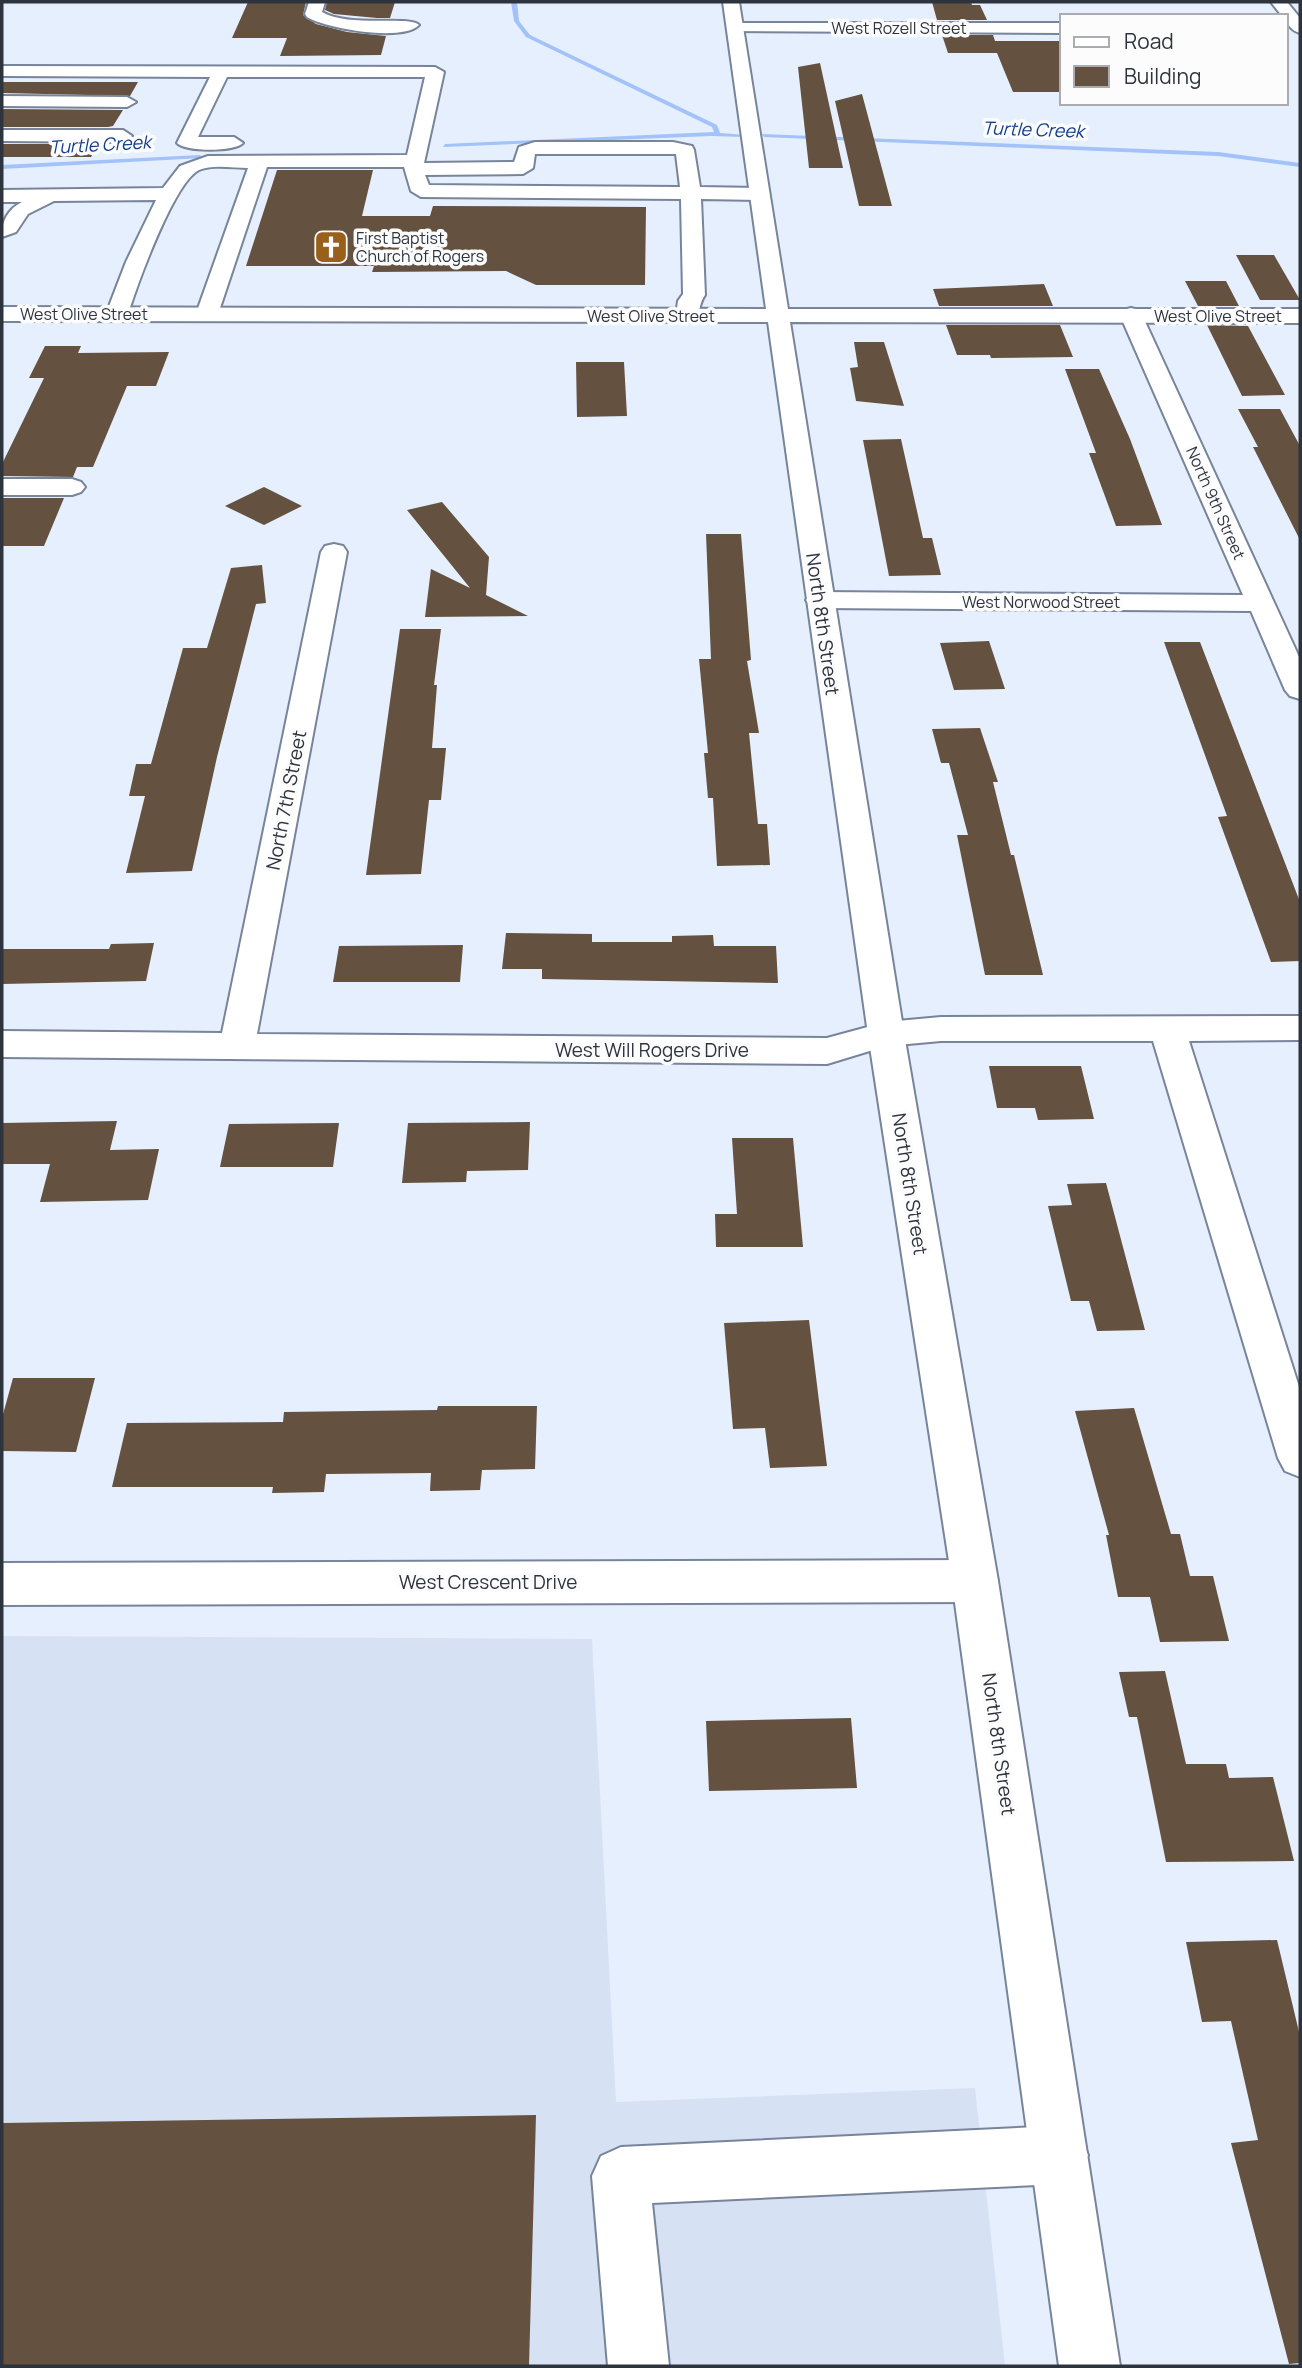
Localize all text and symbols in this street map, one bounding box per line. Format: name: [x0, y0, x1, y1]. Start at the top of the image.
legend: [1060, 14, 1288, 105]
street label: West Rozell Street: [831, 17, 967, 39]
text: Road: [1124, 27, 1174, 55]
text: Building: [1124, 62, 1201, 90]
water label: Turtle Creek: [982, 115, 1087, 143]
water label: Turtle Creek: [49, 129, 154, 159]
place label: First Baptist Church of Rogers: [356, 227, 484, 267]
church icon: First Baptist Church of Rogers: [312, 228, 350, 266]
street label: West Olive Street: [20, 303, 148, 325]
street label: West Olive Street: [587, 305, 715, 327]
street label: West Olive Street: [1154, 305, 1282, 327]
street label: North 9th Street: [1181, 443, 1251, 563]
street label: North 8th Street: [800, 551, 846, 697]
street label: West Norwood Street: [962, 591, 1120, 613]
street label: North 7th Street: [260, 728, 312, 872]
street label: West Will Rogers Drive: [555, 1037, 749, 1063]
street label: North 8th Street: [886, 1111, 934, 1257]
street label: West Crescent Drive: [399, 1569, 577, 1595]
street label: North 8th Street: [976, 1671, 1022, 1817]

